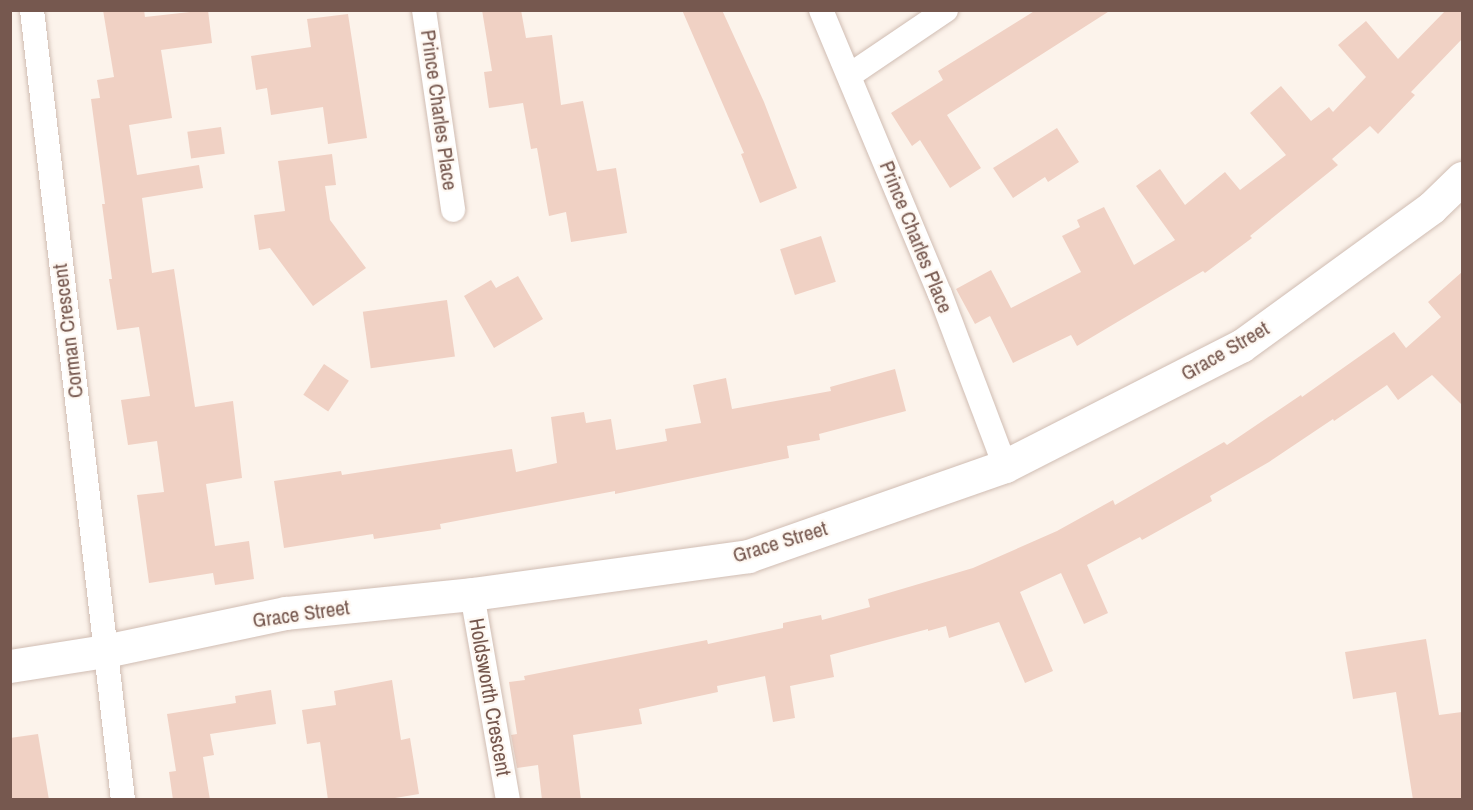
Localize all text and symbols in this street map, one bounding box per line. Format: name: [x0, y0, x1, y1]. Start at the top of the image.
street label: Prince Charles Place: [415, 28, 463, 192]
street label: Prince Charles Place: [874, 157, 958, 317]
street label: Corman Crescent: [47, 263, 89, 399]
street label: Grace Street: [1176, 316, 1274, 386]
street label: Grace Street: [730, 516, 830, 568]
street label: Grace Street: [251, 595, 351, 633]
street label: Holdsworth Crescent: [464, 616, 516, 778]

